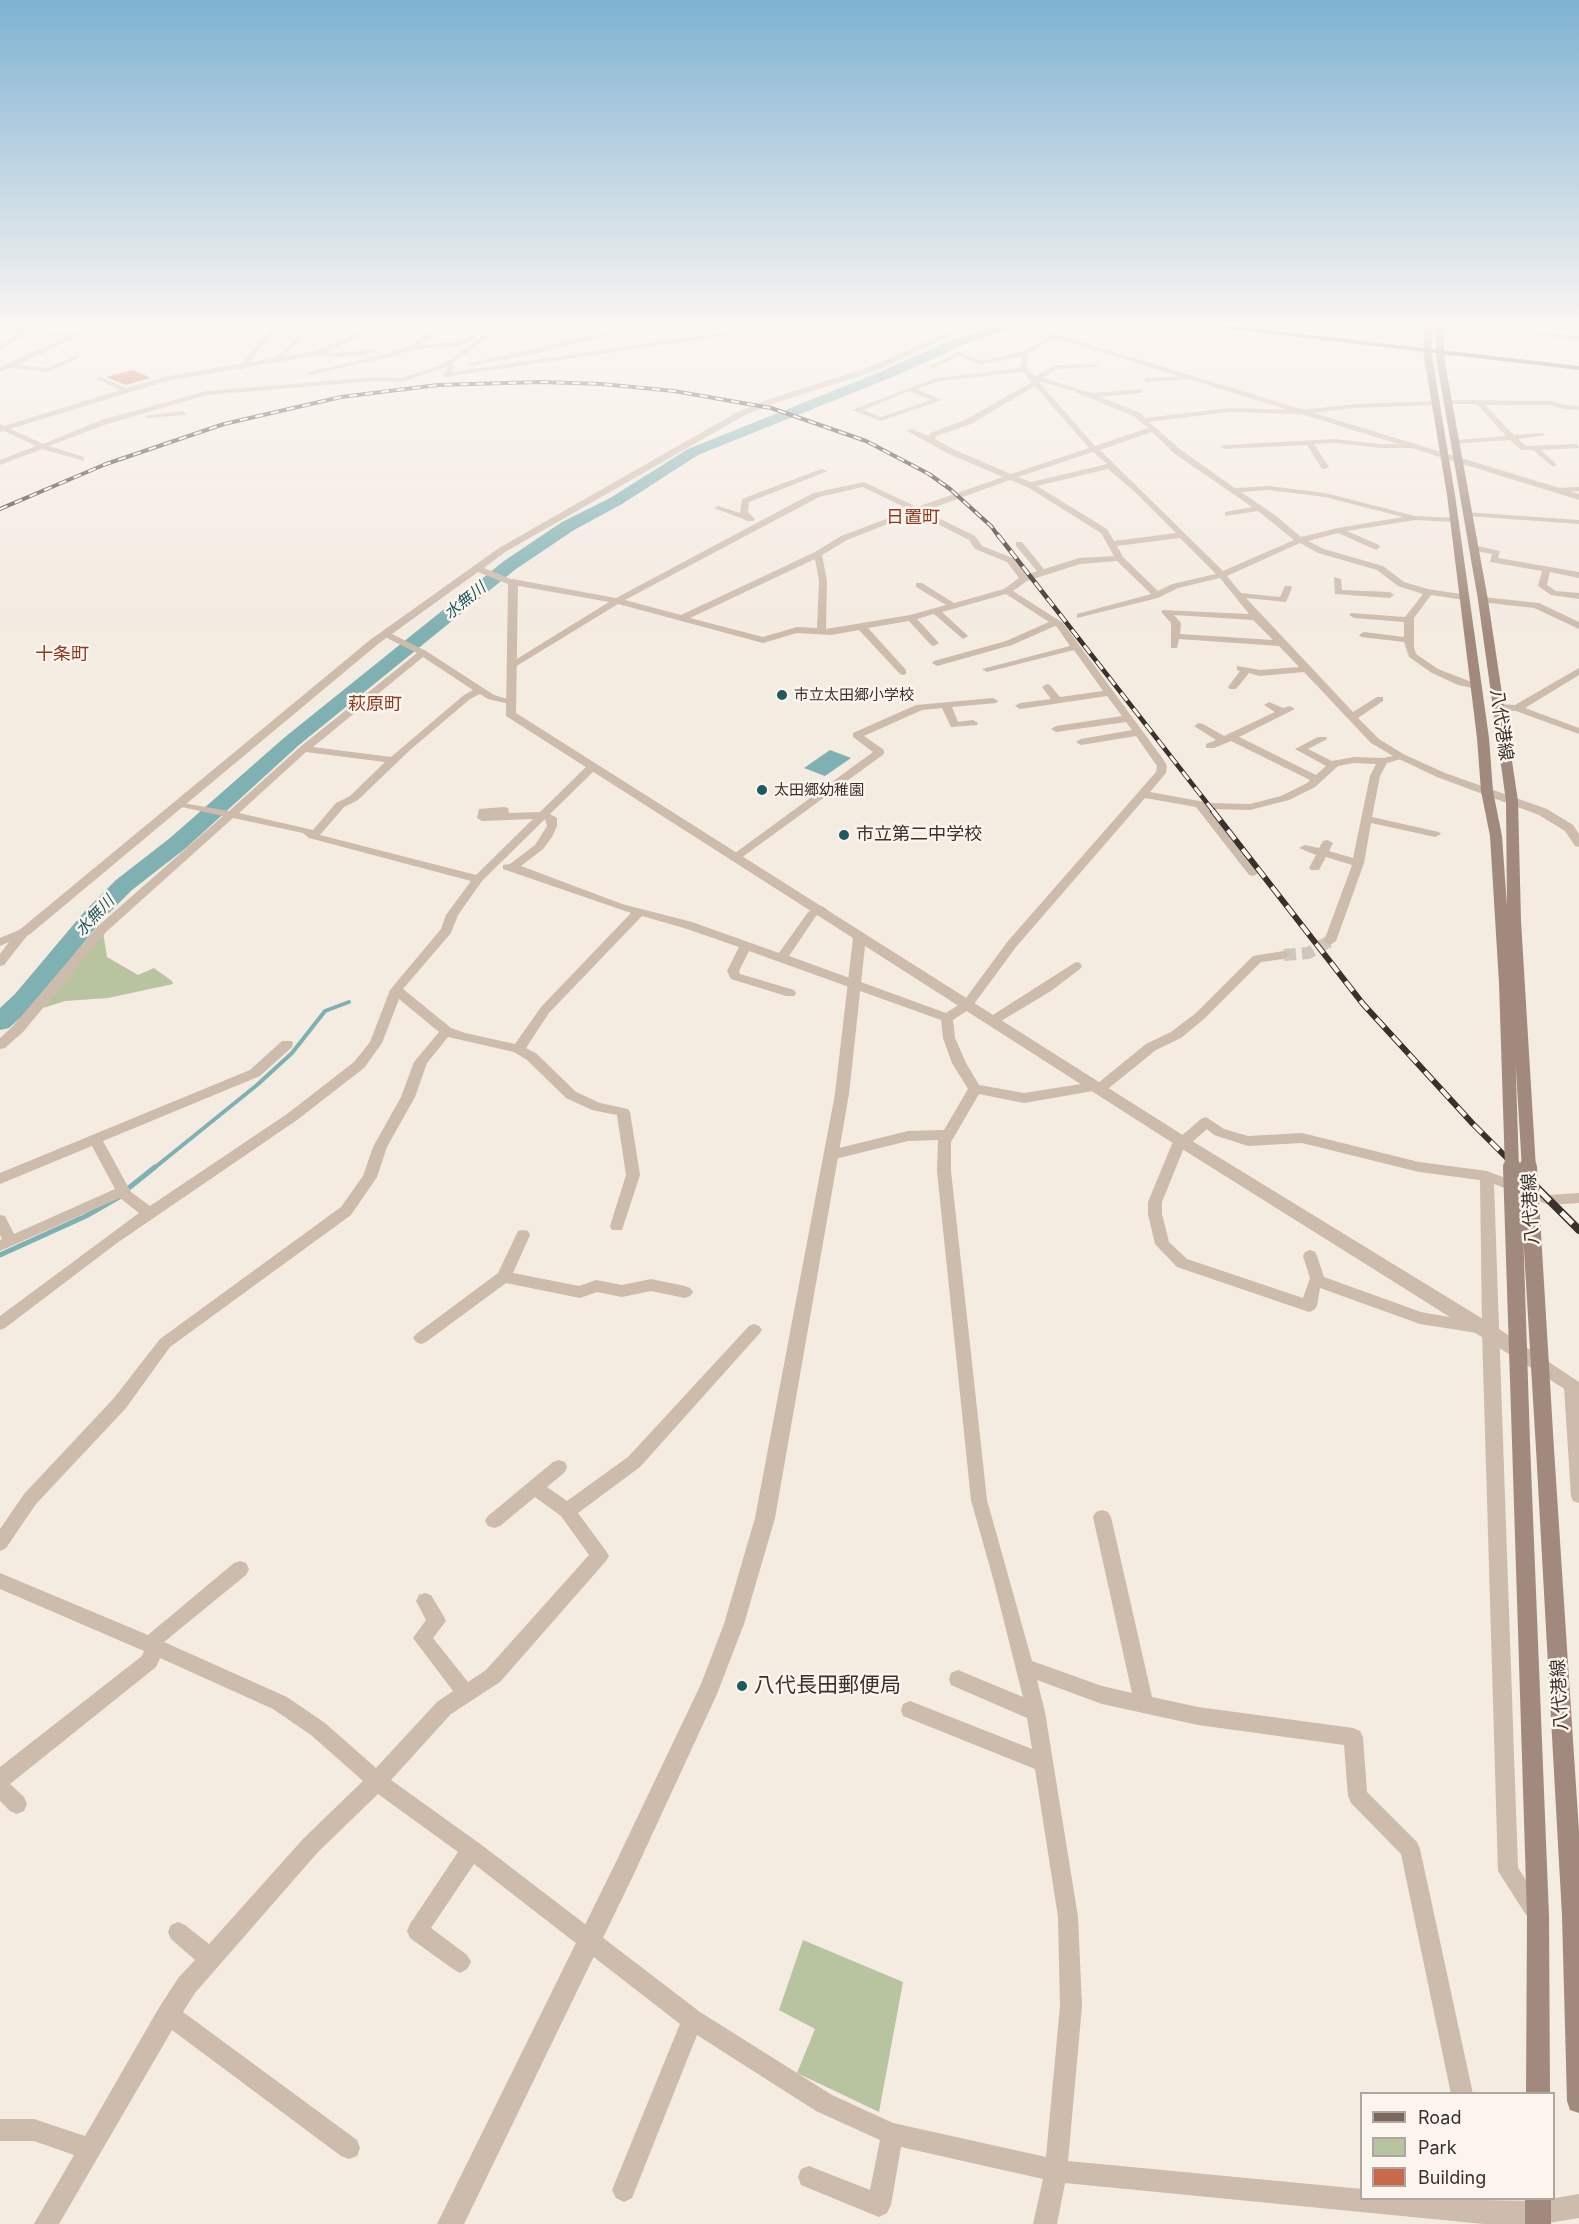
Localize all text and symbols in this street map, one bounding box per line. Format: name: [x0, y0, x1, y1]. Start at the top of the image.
district label: 日置町: [886, 507, 940, 529]
water label: 水無川: [440, 578, 490, 624]
district label: 十条町: [35, 644, 89, 666]
place label: 市立太田郷小学校: [794, 686, 914, 704]
marker: 市立太田郷小学校: [775, 688, 789, 702]
street label: 八代港線: [1485, 688, 1517, 762]
district label: 萩原町: [348, 694, 402, 716]
place label: 太田郷幼稚園: [774, 781, 864, 799]
marker: 太田郷幼稚園: [755, 783, 769, 797]
place label: 市立第二中学校: [856, 824, 982, 846]
marker: 市立第二中学校: [837, 828, 851, 842]
water label: 水無川: [72, 892, 118, 940]
street label: 八代港線: [1518, 1172, 1544, 1246]
street label: 八代港線: [1547, 1658, 1573, 1732]
place label: 八代長田郵便局: [754, 1673, 901, 1699]
marker: 八代長田郵便局: [735, 1679, 749, 1693]
legend: [1360, 2092, 1555, 2200]
text: Road: [1418, 2107, 1461, 2128]
text: Park: [1418, 2137, 1457, 2158]
text: Building: [1418, 2167, 1486, 2188]

